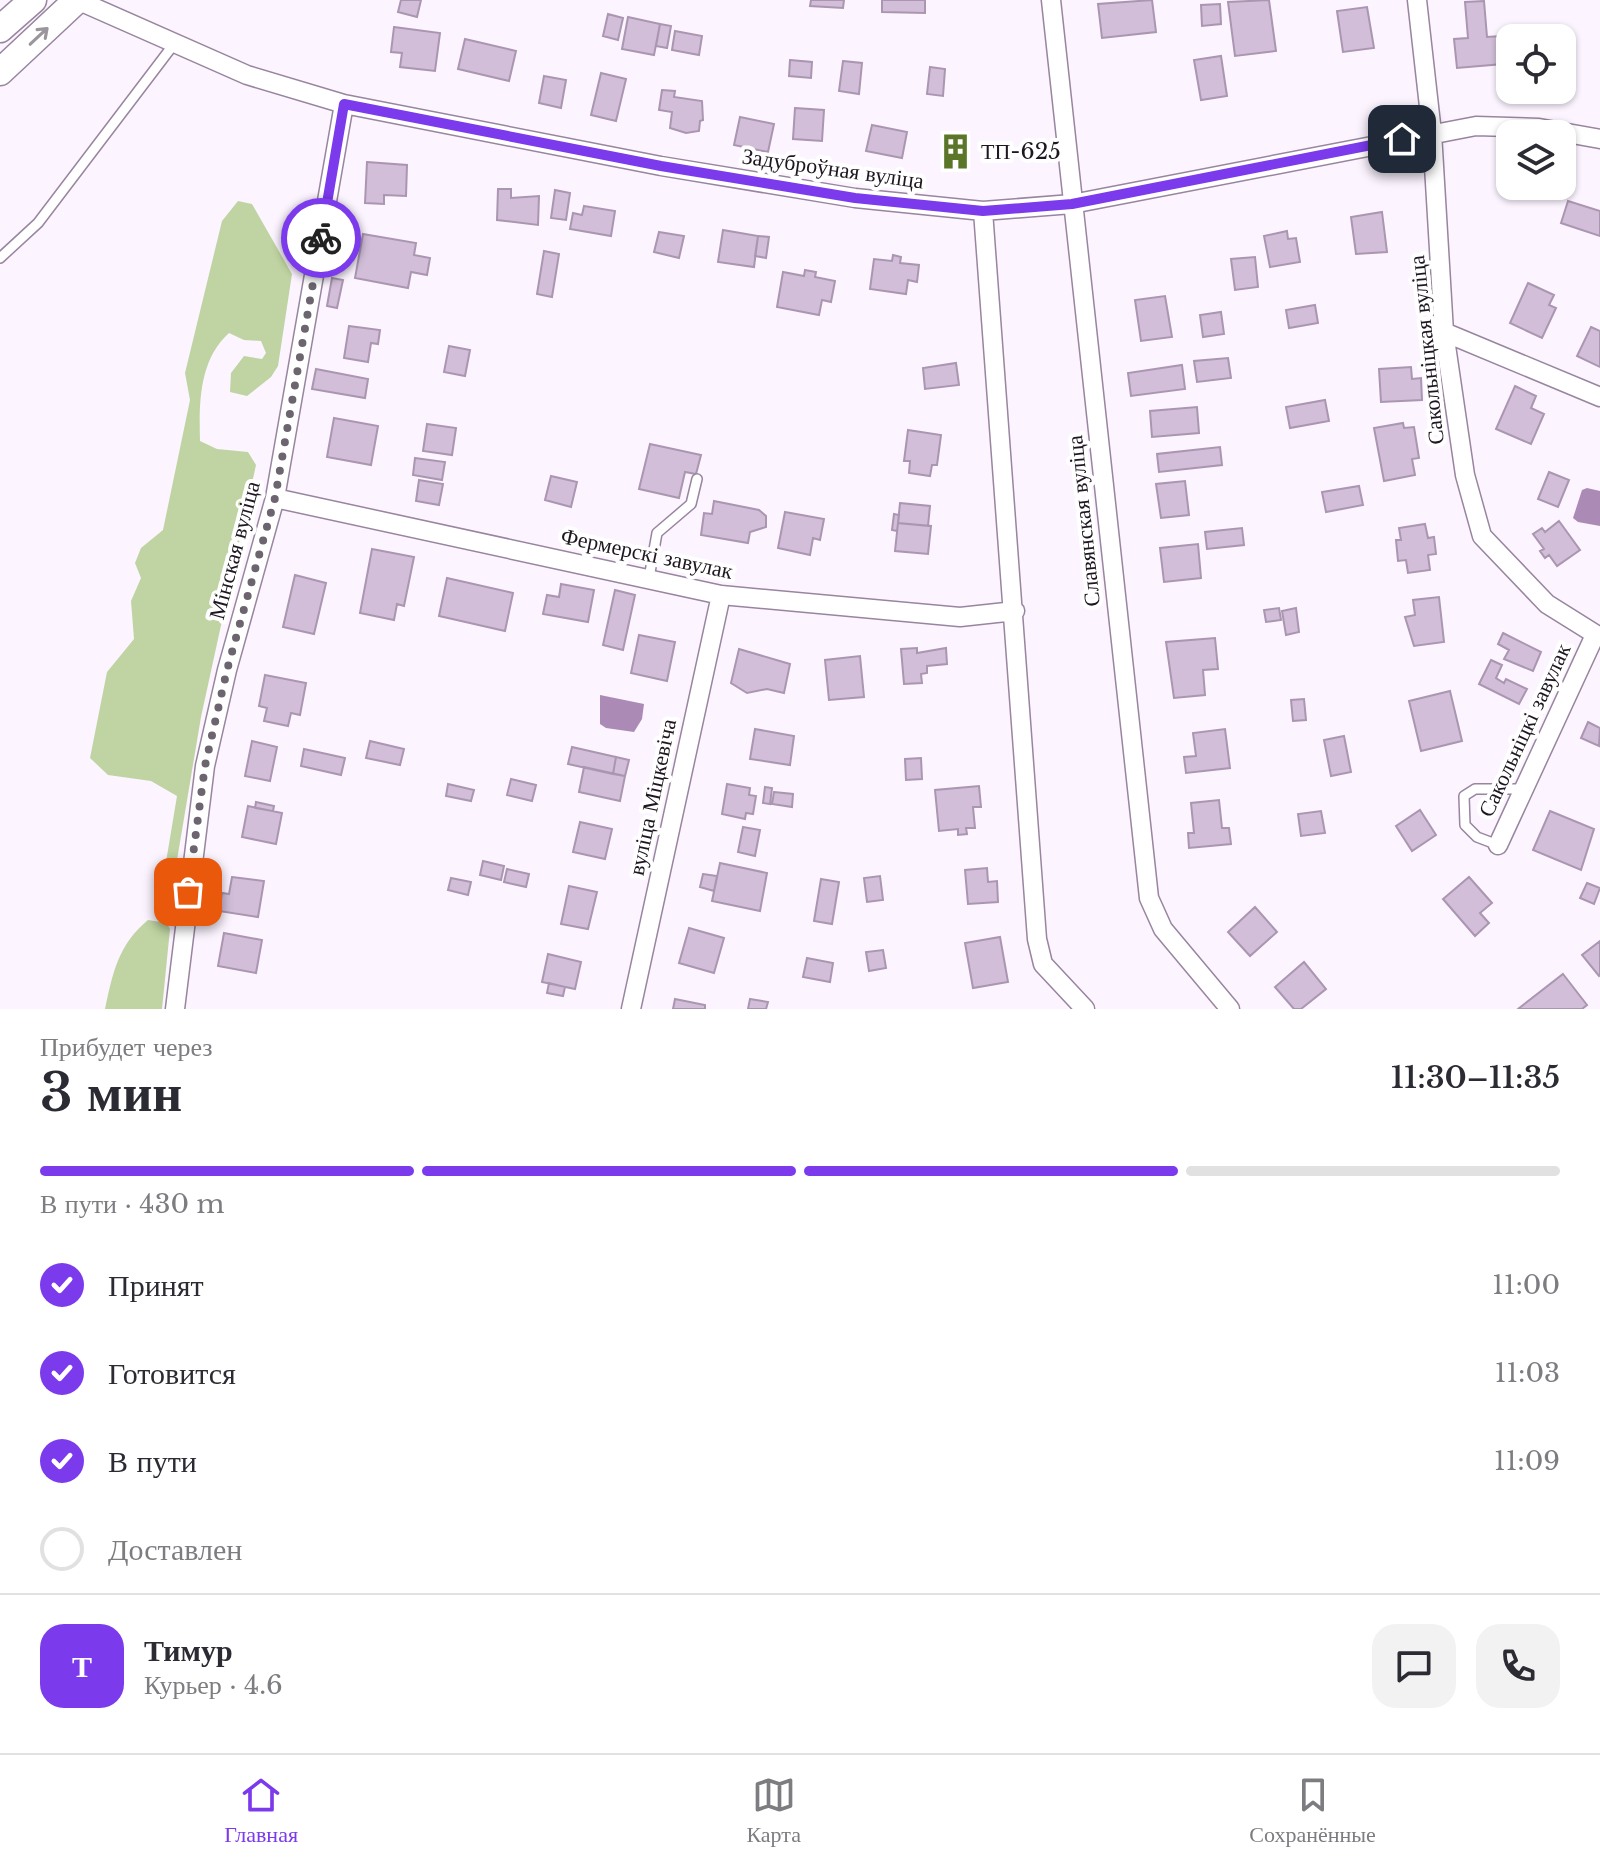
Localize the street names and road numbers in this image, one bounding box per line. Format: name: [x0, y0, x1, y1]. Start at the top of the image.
street label: Задуброўная вуліца: [740, 142, 926, 195]
street label: Сакольніцкая вуліца: [1403, 254, 1450, 446]
street label: Славянская вуліца: [1061, 434, 1106, 608]
street label: Мінская вуліца: [203, 478, 266, 622]
street label: Фермерскі завулак: [559, 522, 736, 585]
street label: Сакольніцкі завулак: [1472, 639, 1577, 821]
street label: вуліца Міцкевіча: [623, 716, 682, 878]

